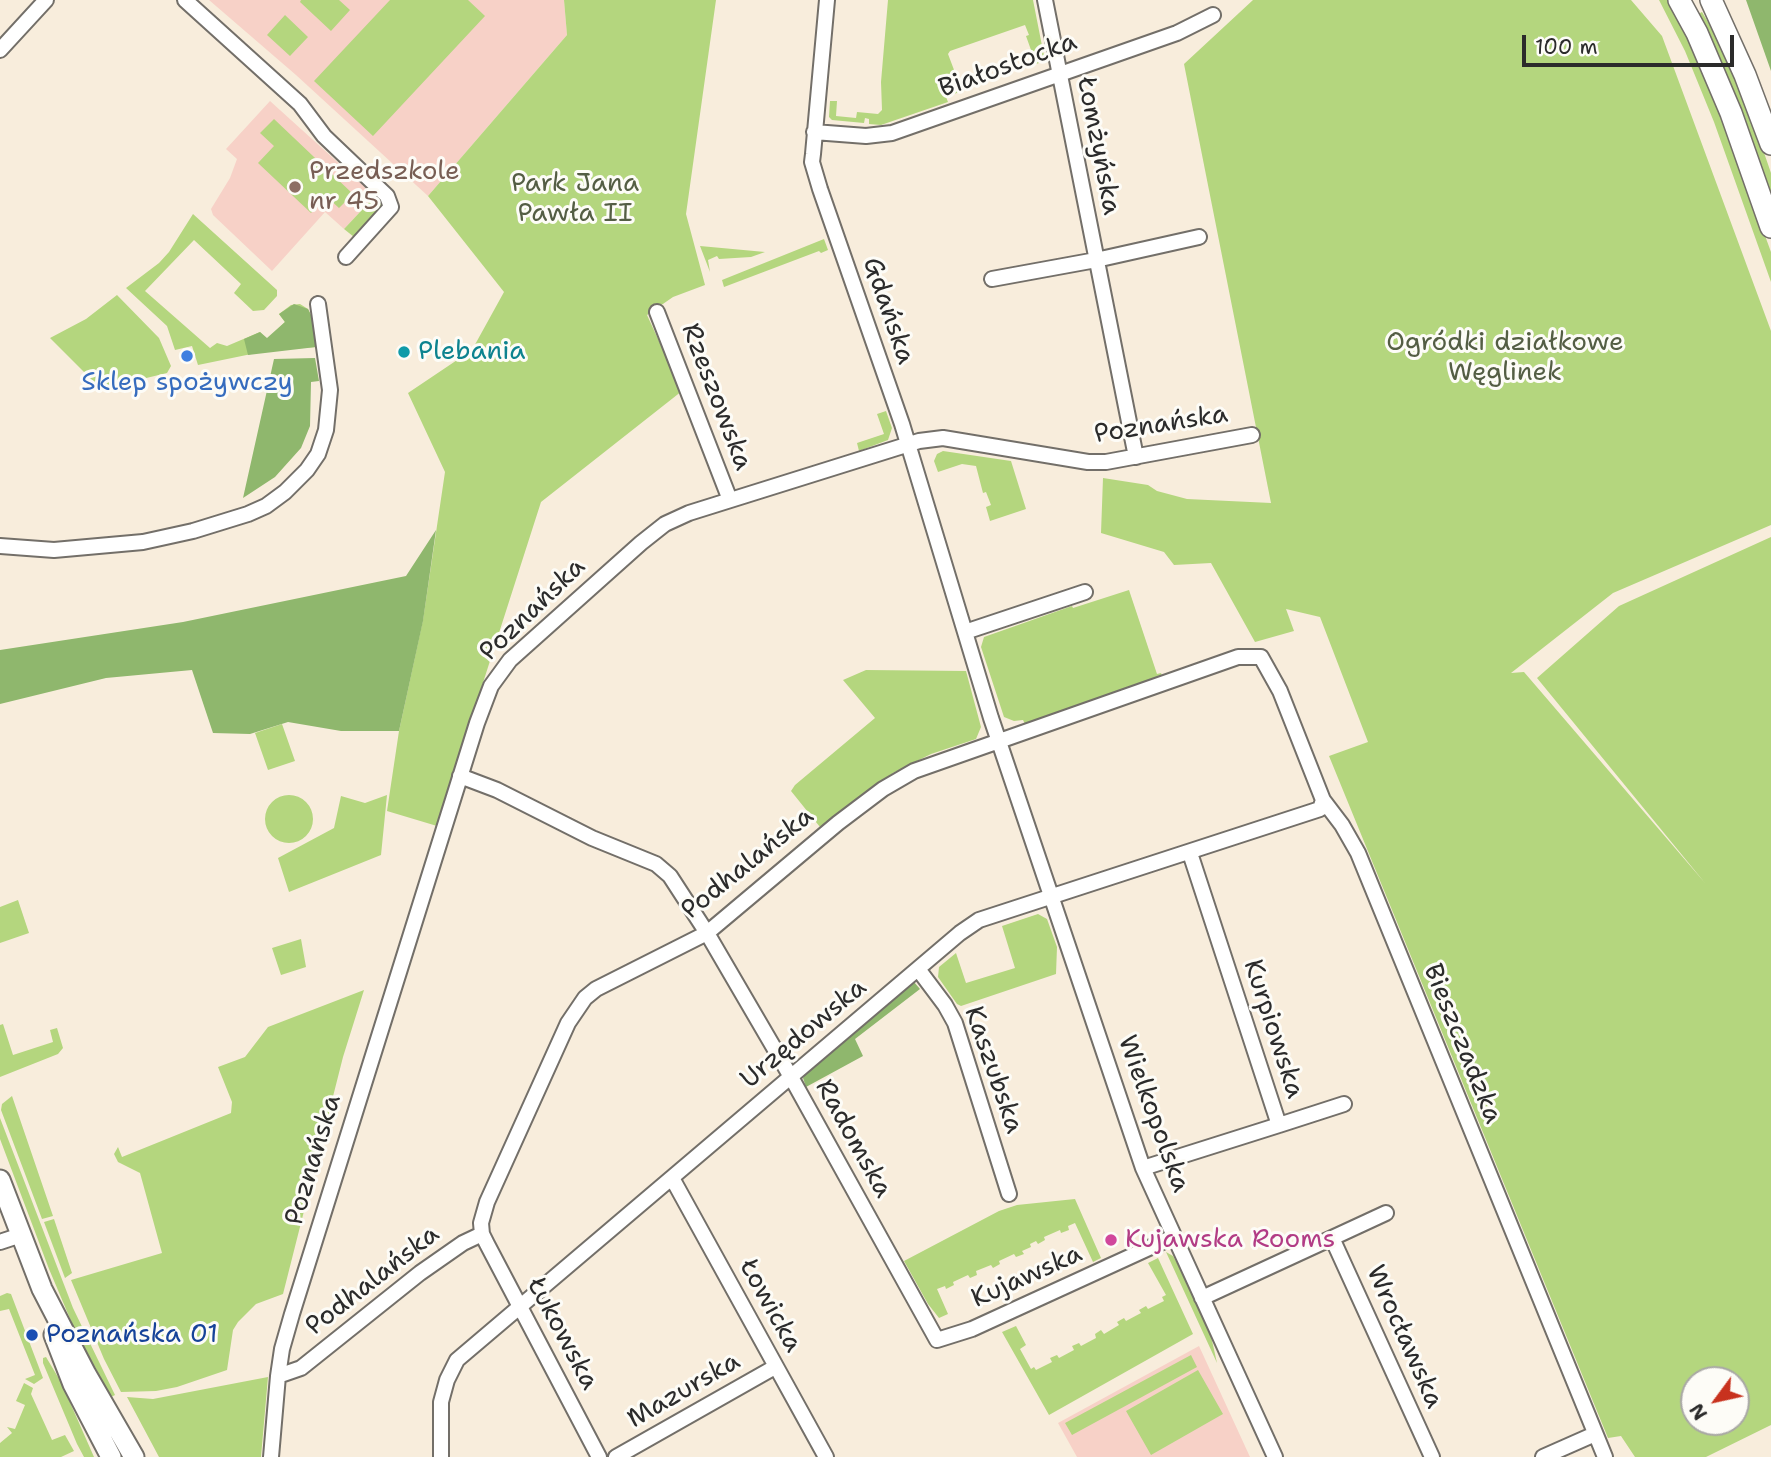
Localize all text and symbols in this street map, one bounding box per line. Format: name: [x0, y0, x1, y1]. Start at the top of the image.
scale bar: [1526, 21, 1738, 65]
street label: Białostocka: [935, 27, 1081, 105]
text: 100 m: [1535, 33, 1598, 61]
street label: Łomżyńska: [1069, 74, 1127, 218]
place label: Przedszkole nr 45: [309, 156, 460, 218]
park label: Park Jana Pawła II: [511, 168, 639, 230]
marker: Przedszkole nr 45: [287, 179, 303, 195]
street label: Gdańska: [855, 254, 921, 368]
street label: Rzeszowska: [674, 319, 758, 475]
park label: Ogródki działkowe Węglinek: [1386, 327, 1624, 388]
place label: Plebania: [418, 336, 525, 368]
marker: Plebania: [396, 344, 412, 360]
marker: Sklep spożywczy: [179, 348, 195, 364]
place label: Sklep spożywczy: [81, 367, 293, 399]
street label: Poznańska: [1092, 399, 1230, 451]
street label: Poznańska: [474, 552, 592, 668]
street label: Podhalańska: [676, 801, 820, 927]
street label: Kurpiowska: [1236, 956, 1310, 1102]
street label: Bieszczadzka: [1416, 960, 1508, 1128]
street label: Urzędowska: [735, 972, 873, 1096]
street label: Kaszubska: [957, 1002, 1029, 1138]
street label: Wielkopolska: [1110, 1031, 1196, 1197]
street label: Radomska: [808, 1074, 898, 1204]
street label: Poznańska: [279, 1091, 349, 1229]
street label: Podhalańska: [300, 1219, 446, 1343]
place label: Kujawska Rooms: [1125, 1224, 1335, 1256]
marker: Kujawska Rooms: [1103, 1232, 1119, 1248]
street label: Kujawska: [967, 1239, 1087, 1315]
street label: Łowicka: [732, 1254, 808, 1358]
street label: Wrocławska: [1359, 1261, 1449, 1413]
street label: Łukowska: [520, 1273, 604, 1395]
place label: Poznańska 01: [46, 1319, 218, 1351]
marker: Poznańska 01: [24, 1327, 40, 1343]
street label: Mazurska: [622, 1346, 746, 1436]
north arrow: [1680, 1366, 1750, 1436]
text: N: [1684, 1398, 1713, 1425]

